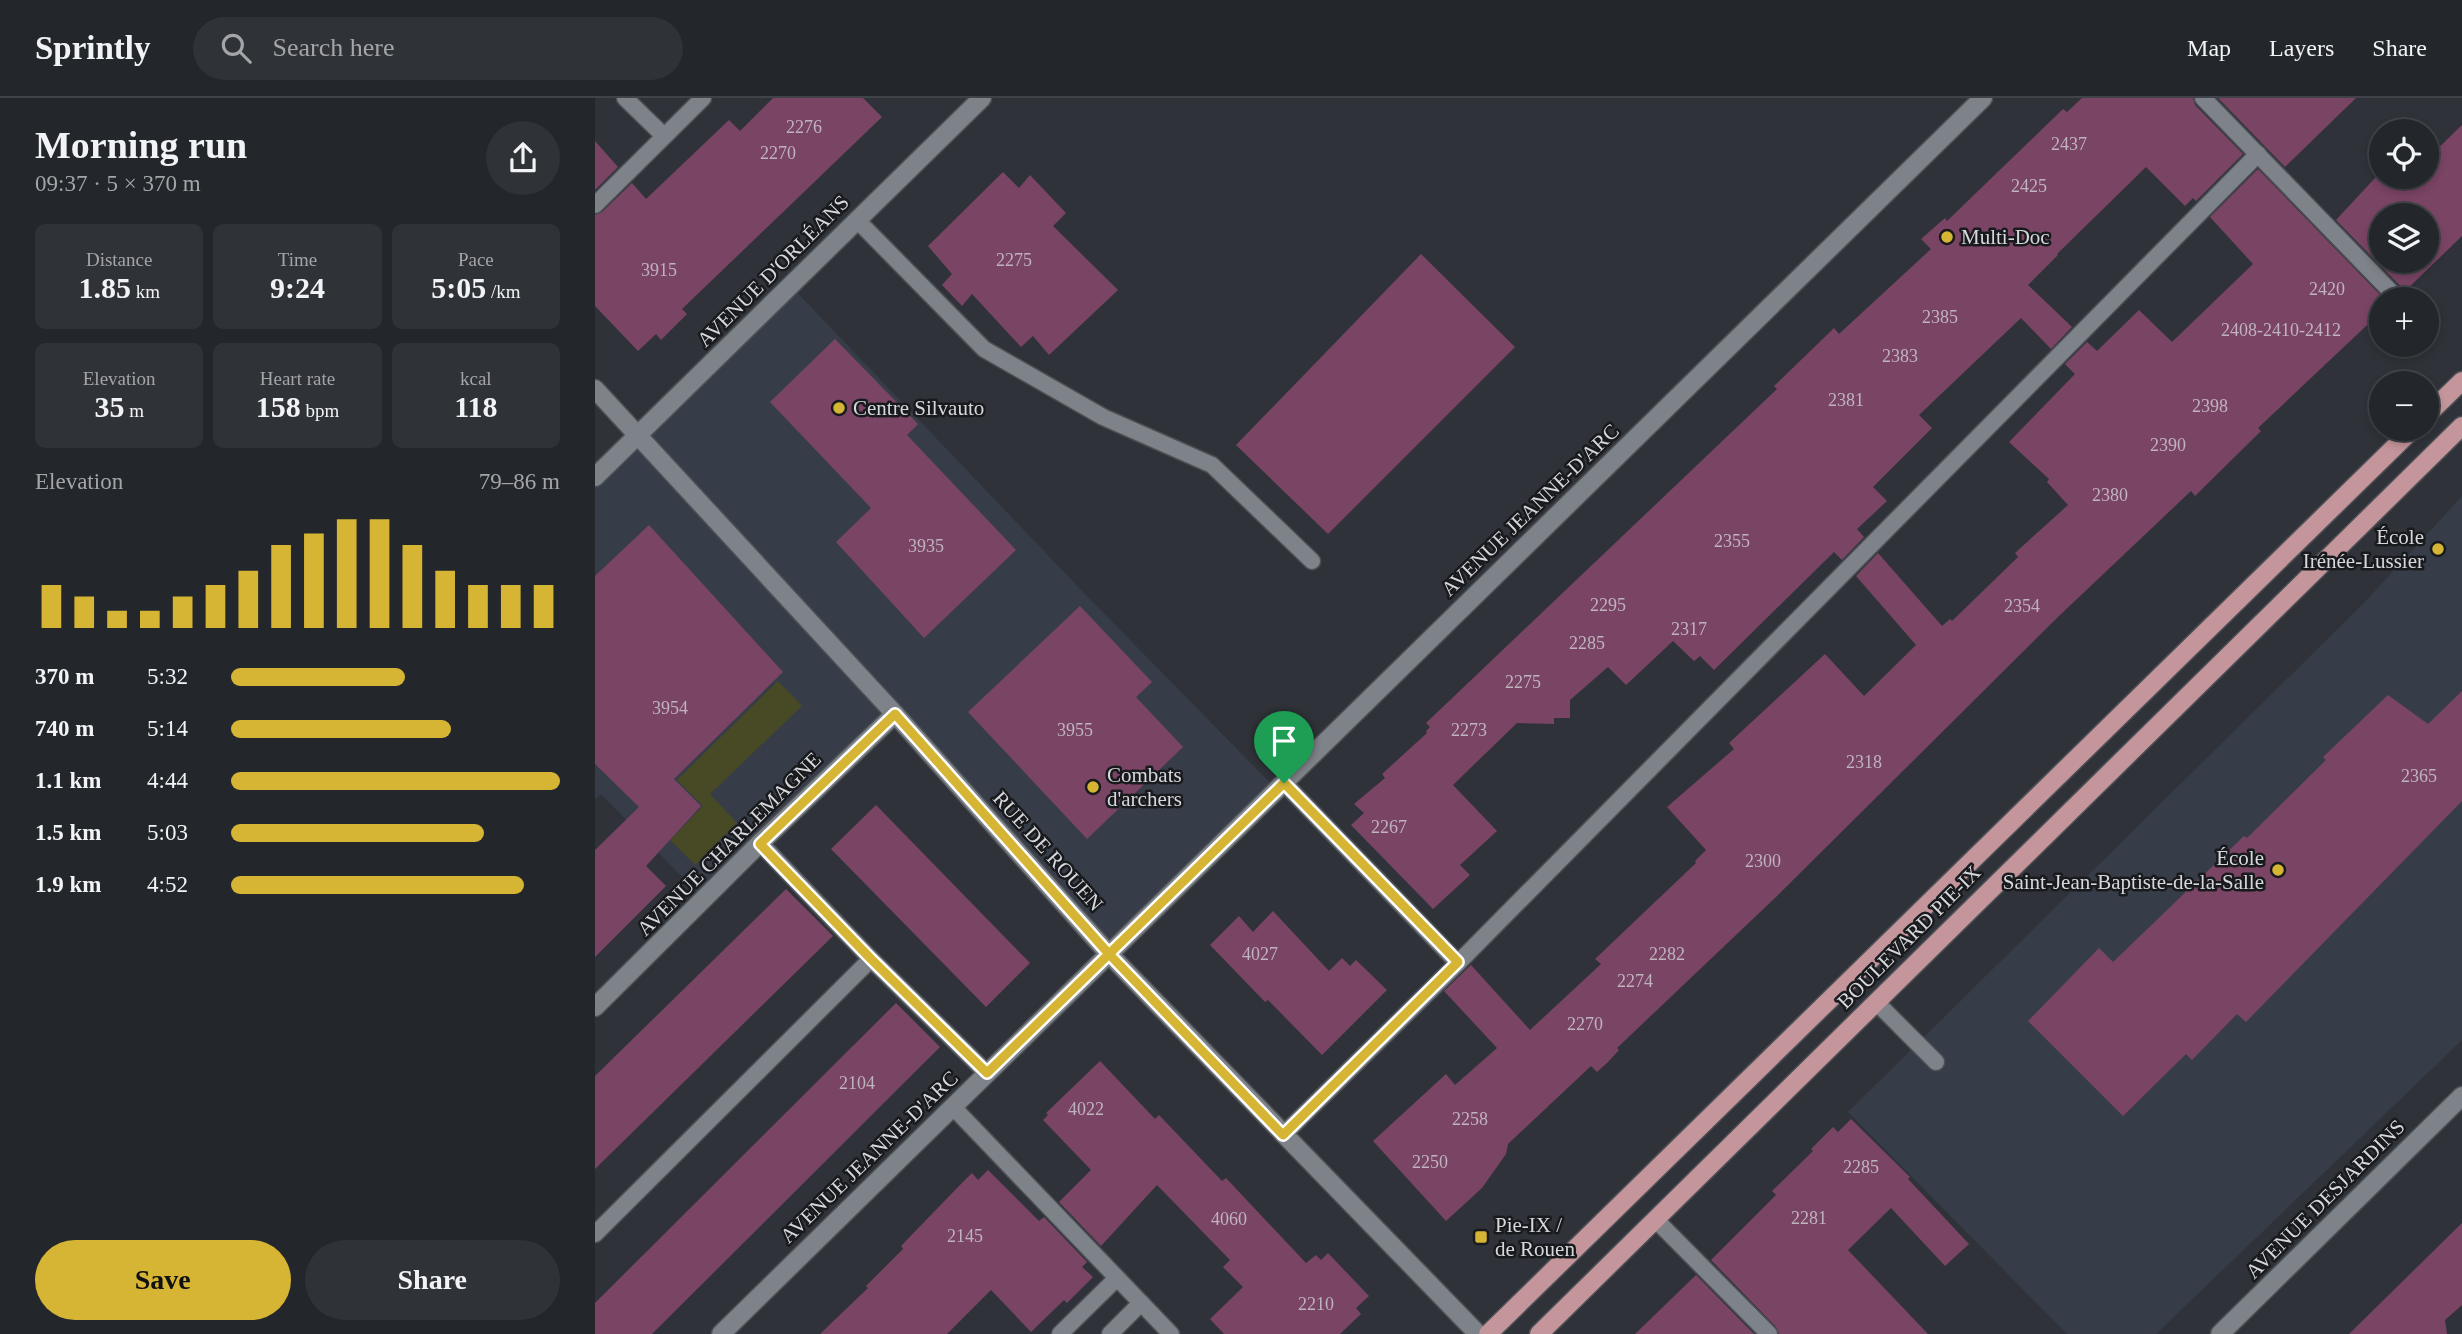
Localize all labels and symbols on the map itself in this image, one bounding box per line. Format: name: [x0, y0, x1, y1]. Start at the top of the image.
house number: 2276: [786, 117, 822, 137]
house number: 2437: [2051, 134, 2087, 154]
house number: 2270: [760, 143, 796, 163]
house number: 2425: [2011, 176, 2047, 196]
street label: AVENUE D'ORLÉANS: [692, 190, 854, 352]
place label: Multi-Doc: [1961, 225, 2050, 249]
marker: Multi-Doc: [1939, 229, 1955, 245]
house number: 2275: [996, 250, 1032, 270]
house number: 3915: [641, 260, 677, 280]
house number: 2420: [2309, 279, 2345, 299]
house number: 2385: [1922, 307, 1958, 327]
house number: 2408-2410-2412: [2221, 320, 2341, 340]
house number: 2383: [1882, 346, 1918, 366]
house number: 2381: [1828, 390, 1864, 410]
place label: Centre Silvauto: [853, 396, 984, 420]
house number: 2398: [2192, 396, 2228, 416]
marker: Centre Silvauto: [831, 400, 847, 416]
street label: AVENUE JEANNE-D'ARC: [1436, 419, 1624, 601]
house number: 2390: [2150, 435, 2186, 455]
house number: 2380: [2092, 485, 2128, 505]
place label: École Irénée-Lussier: [2303, 525, 2424, 573]
house number: 2355: [1714, 531, 1750, 551]
house number: 3935: [908, 536, 944, 556]
marker: École Irénée-Lussier: [2430, 541, 2446, 557]
house number: 2295: [1590, 595, 1626, 615]
house number: 2354: [2004, 596, 2040, 616]
house number: 2317: [1671, 619, 1707, 639]
house number: 2285: [1569, 633, 1605, 653]
house number: 2275: [1505, 672, 1541, 692]
house number: 3954: [652, 698, 688, 718]
pin: [1254, 711, 1314, 783]
house number: 3955: [1057, 720, 1093, 740]
house number: 2273: [1451, 720, 1487, 740]
street label: AVENUE CHARLEMAGNE: [632, 747, 826, 941]
house number: 2318: [1846, 752, 1882, 772]
place label: Combats d'archers: [1107, 763, 1182, 811]
house number: 2365: [2401, 766, 2437, 786]
marker: Combats d'archers: [1085, 779, 1101, 795]
street label: RUE DE ROUEN: [988, 786, 1108, 916]
house number: 2267: [1371, 817, 1407, 837]
place label: École Saint-Jean-Baptiste-de-la-Salle: [2003, 846, 2264, 894]
house number: 2300: [1745, 851, 1781, 871]
street label: BOULEVARD PIE-IX: [1832, 860, 1986, 1014]
marker: École Saint-Jean-Baptiste-de-la-Salle: [2270, 862, 2286, 878]
house number: 4027: [1242, 944, 1278, 964]
house number: 2282: [1649, 944, 1685, 964]
house number: 2274: [1617, 971, 1653, 991]
house number: 2270: [1567, 1014, 1603, 1034]
street label: AVENUE JEANNE-D'ARC: [775, 1066, 963, 1248]
house number: 2104: [839, 1073, 875, 1093]
house number: 4022: [1068, 1099, 1104, 1119]
house number: 2258: [1452, 1109, 1488, 1129]
street label: AVENUE DESJARDINS: [2241, 1115, 2409, 1283]
house number: 2250: [1412, 1152, 1448, 1172]
house number: 2285: [1843, 1157, 1879, 1177]
house number: 2281: [1791, 1208, 1827, 1228]
house number: 4060: [1211, 1209, 1247, 1229]
place label: Pie-IX / de Rouen: [1495, 1213, 1575, 1261]
house number: 2145: [947, 1226, 983, 1246]
marker: Pie-IX / de Rouen: [1473, 1229, 1489, 1245]
house number: 2210: [1298, 1294, 1334, 1314]

